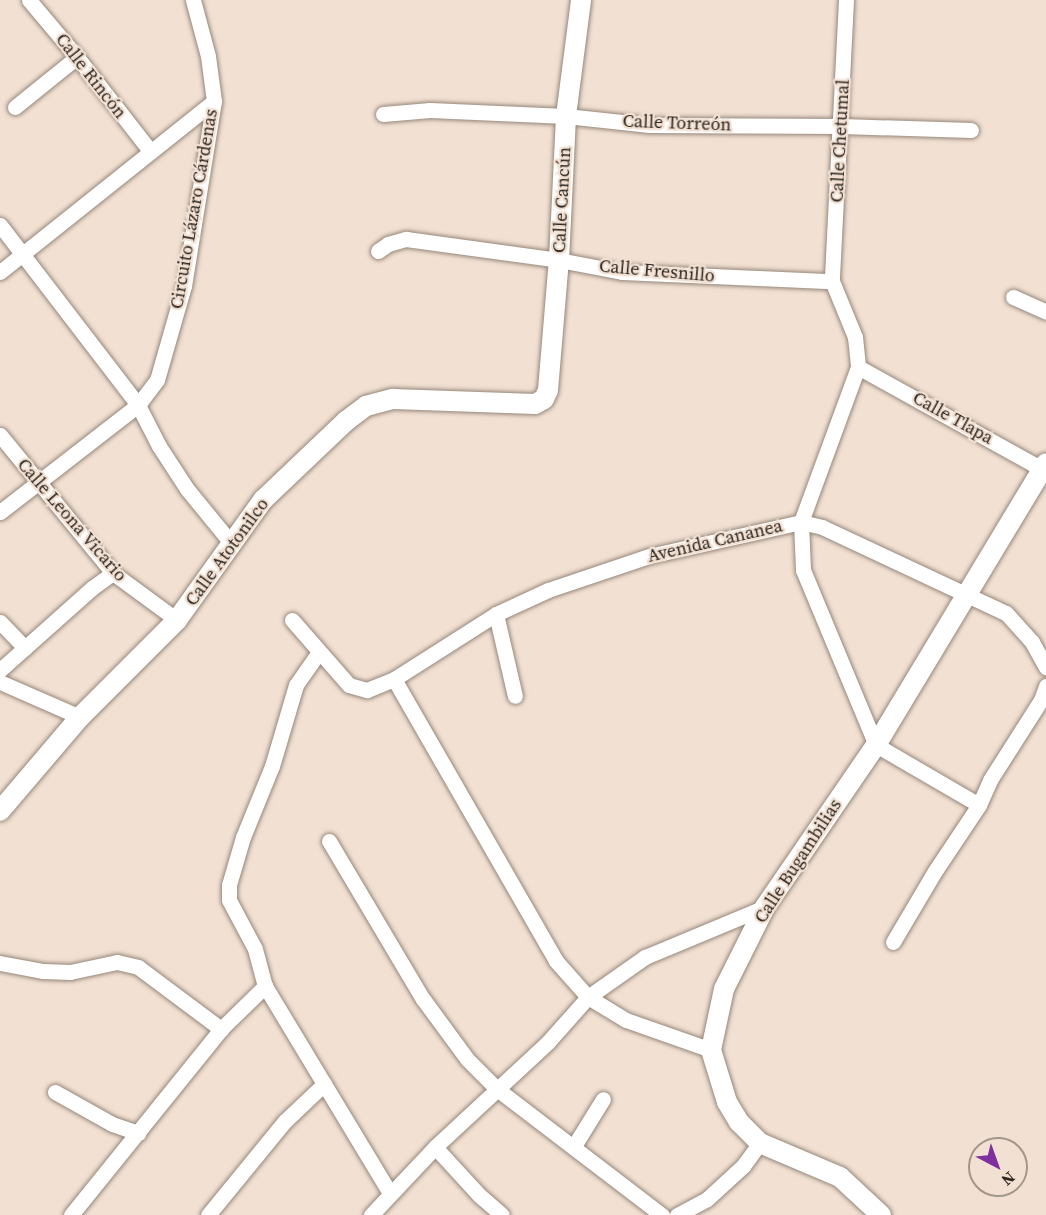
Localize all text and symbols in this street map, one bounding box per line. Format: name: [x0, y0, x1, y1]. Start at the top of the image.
street label: Calle Rincón: [51, 29, 131, 123]
street label: Calle Chetumal: [826, 79, 854, 203]
street label: Circuito Lázaro Cárdenas: [166, 107, 222, 311]
street label: Calle Torreón: [622, 110, 732, 136]
street label: Calle Cancún: [548, 146, 576, 254]
street label: Calle Fresnillo: [598, 255, 716, 287]
street label: Calle Tlapa: [909, 387, 997, 449]
street label: Calle Leona Vicario: [13, 454, 131, 586]
street label: Calle Atotonilco: [181, 494, 273, 610]
street label: Avenida Cananea: [645, 515, 785, 567]
street label: Calle Bugambilias: [750, 795, 846, 927]
north arrow: [968, 1137, 1028, 1197]
text: N: [997, 1167, 1020, 1191]

